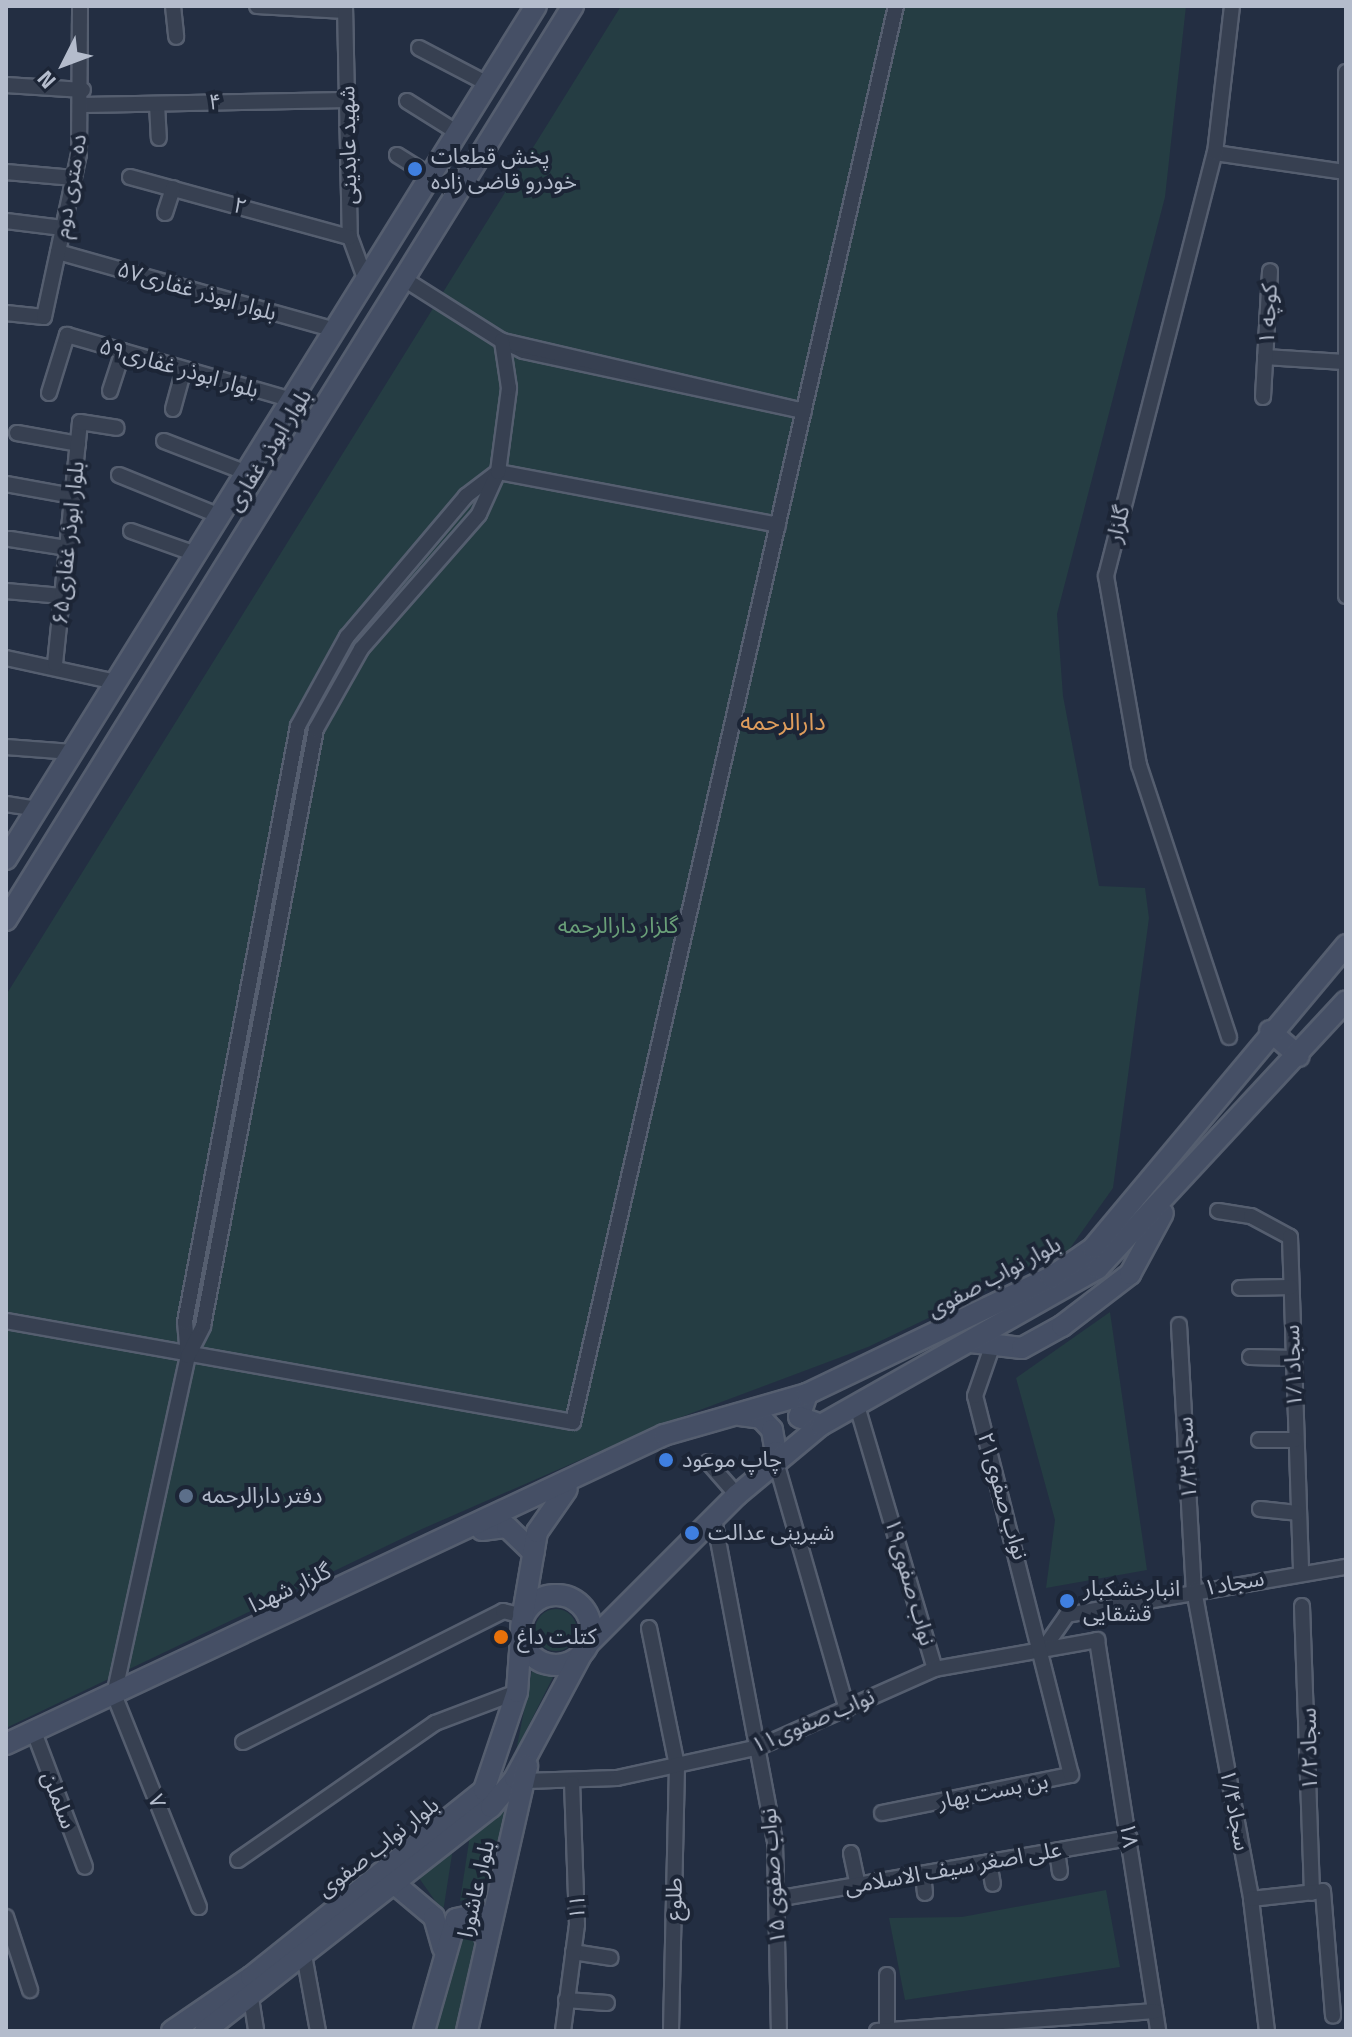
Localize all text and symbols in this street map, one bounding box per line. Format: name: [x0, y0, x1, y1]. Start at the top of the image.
north arrow: [24, 24, 104, 104]
text: N: [28, 63, 64, 97]
street label: شهید عابدینی: [334, 85, 362, 205]
street label: ۴: [208, 89, 222, 115]
street label: ده متری دوم: [48, 132, 92, 240]
place label: پخش قطعات خودرو قاضی زاده: [431, 143, 577, 194]
marker: پخش قطعات خودرو قاضی زاده: [406, 160, 424, 178]
street label: ۲: [230, 192, 250, 220]
street label: بلوار ابوذر غفاری۵۷: [114, 256, 280, 326]
street label: کوچه ۱: [1253, 283, 1283, 345]
street label: بلوار ابوذر غفاری۵۹: [96, 333, 262, 403]
street label: بلوار ابوذر غفاری: [221, 384, 317, 516]
street label: بلوار ابوذر غفاری۶۵: [46, 460, 90, 626]
street label: گلزار: [1101, 503, 1135, 545]
district label: دارالرحمه: [740, 708, 826, 736]
park label: گلزار دارالرحمه: [558, 913, 678, 939]
street label: بلوار نواب صفوی: [923, 1231, 1065, 1323]
street label: ۱/۱سجاد: [1278, 1324, 1308, 1408]
street label: ۱/۳سجاد: [1172, 1416, 1202, 1500]
street label: ۲۱نواب صفوی: [972, 1429, 1034, 1563]
place label: چاپ موعود: [682, 1447, 782, 1473]
marker: چاپ موعود: [657, 1451, 675, 1469]
place label: دفتر دارالرحمه: [202, 1483, 322, 1509]
marker: دفتر دارالرحمه: [177, 1487, 195, 1505]
street label: ۱۹نواب صفوی: [879, 1515, 941, 1649]
place label: شیرینی عدالت: [708, 1520, 834, 1546]
marker: شیرینی عدالت: [683, 1524, 701, 1542]
street label: گلزار شهدا: [245, 1558, 335, 1618]
street label: ۱سجاد: [1202, 1565, 1266, 1601]
place label: انبارخشکبار قشقایی: [1083, 1575, 1180, 1626]
marker: انبارخشکبار قشقایی: [1058, 1592, 1076, 1610]
place label: کتلت داغ: [517, 1624, 597, 1650]
marker: کتلت داغ: [492, 1628, 510, 1646]
street label: ۱۱نواب صفوی: [747, 1683, 879, 1759]
street label: ۱/۲سجاد: [1295, 1708, 1323, 1790]
street label: بن بست بهار: [936, 1767, 1050, 1815]
street label: ۱/۴سجاد: [1214, 1767, 1256, 1853]
street label: سلملن: [36, 1768, 82, 1832]
street label: ۷: [142, 1790, 172, 1812]
street label: بلوار نواب صفوی: [312, 1791, 444, 1903]
street label: نواب صفوی ۱۵: [755, 1807, 791, 1945]
street label: ۱۸: [1114, 1821, 1144, 1849]
street label: علی اصغر سیف الاسلامی: [843, 1836, 1063, 1900]
street label: بلوار عاشورا: [452, 1838, 500, 1940]
street label: طلوع: [660, 1877, 688, 1921]
street label: ۱۱: [564, 1894, 590, 1920]

